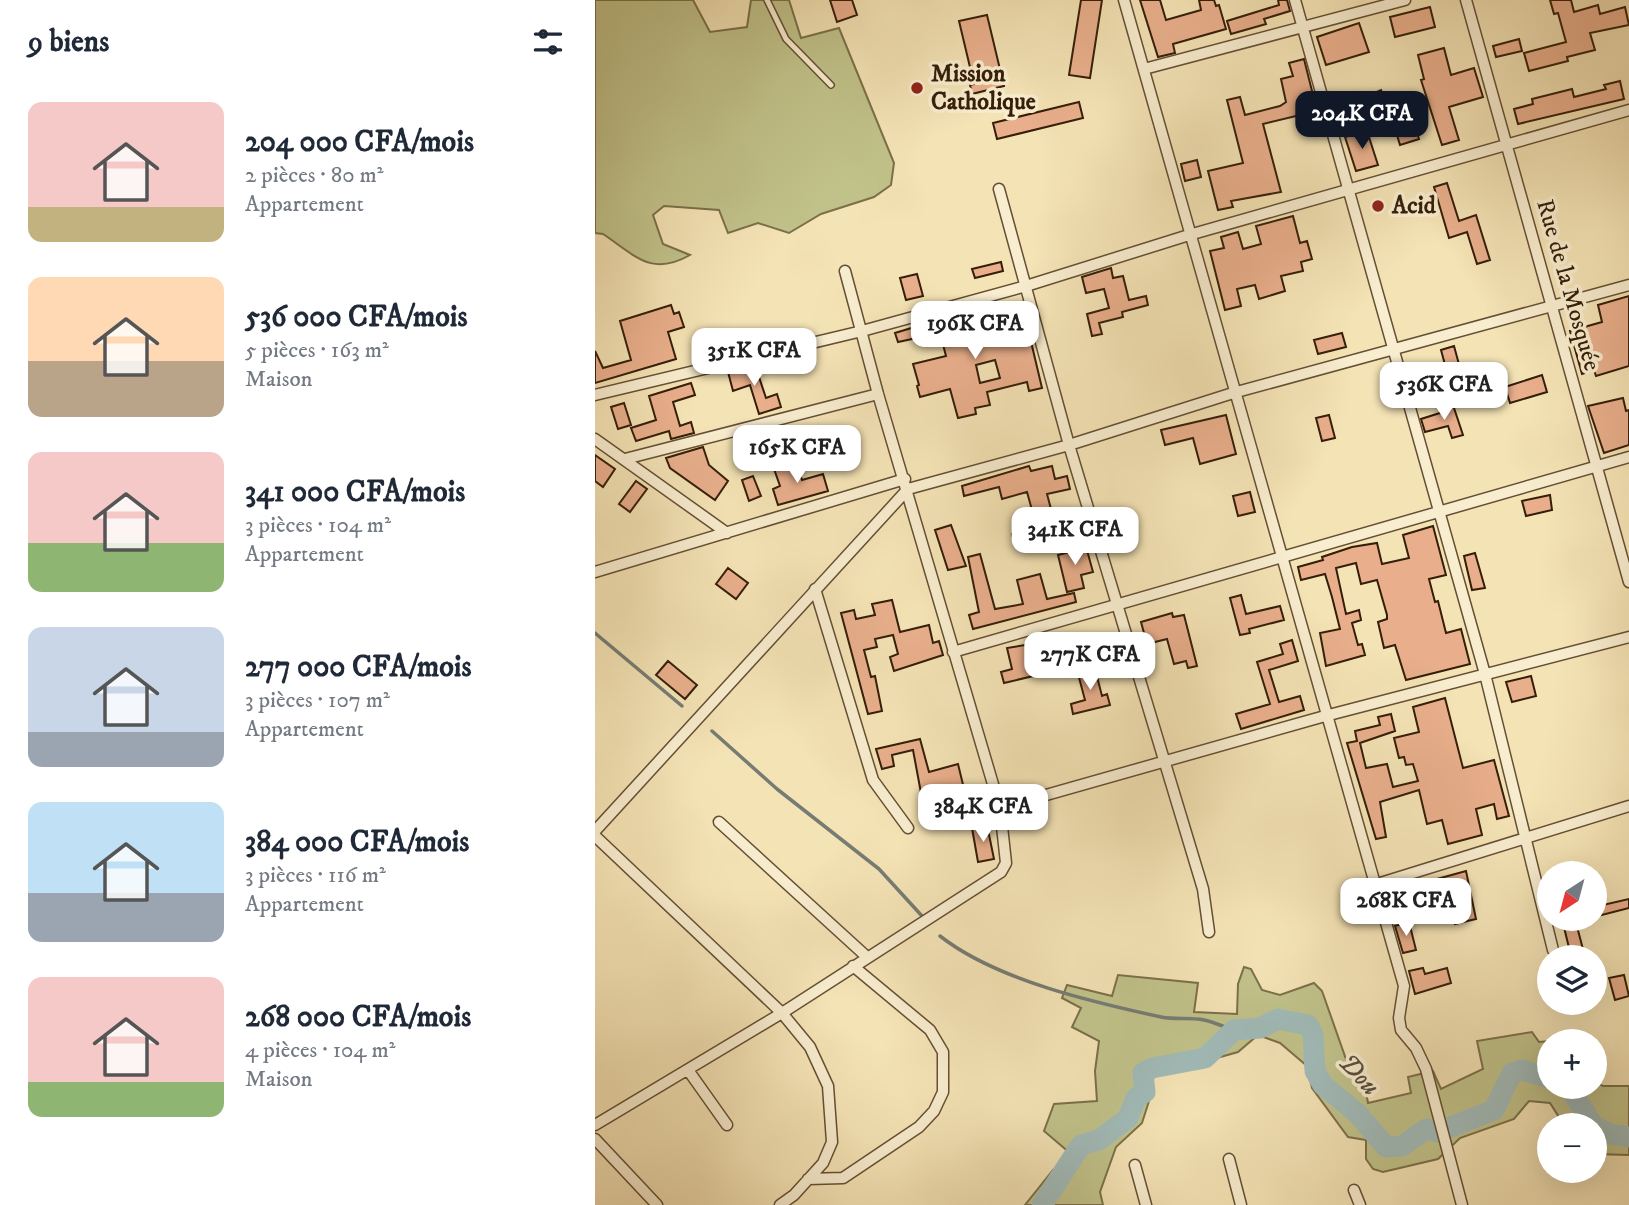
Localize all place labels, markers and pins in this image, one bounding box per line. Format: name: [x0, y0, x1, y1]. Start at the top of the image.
place label: Mission Catholique: [931, 59, 1036, 117]
marker: Mission Catholique: [909, 80, 925, 96]
pin: 204K CFA: [1290, 92, 1434, 151]
place label: Acid: [1391, 191, 1437, 221]
marker: Acid: [1370, 198, 1386, 214]
pin: 196K CFA: [903, 302, 1047, 361]
pin: 351K CFA: [682, 328, 826, 388]
pin: 536K CFA: [1372, 362, 1516, 422]
pin: 165K CFA: [725, 426, 869, 485]
pin: 341K CFA: [1003, 508, 1147, 567]
pin: 277K CFA: [1018, 632, 1162, 692]
pin: 384K CFA: [911, 784, 1055, 844]
pin: 268K CFA: [1334, 878, 1478, 938]

